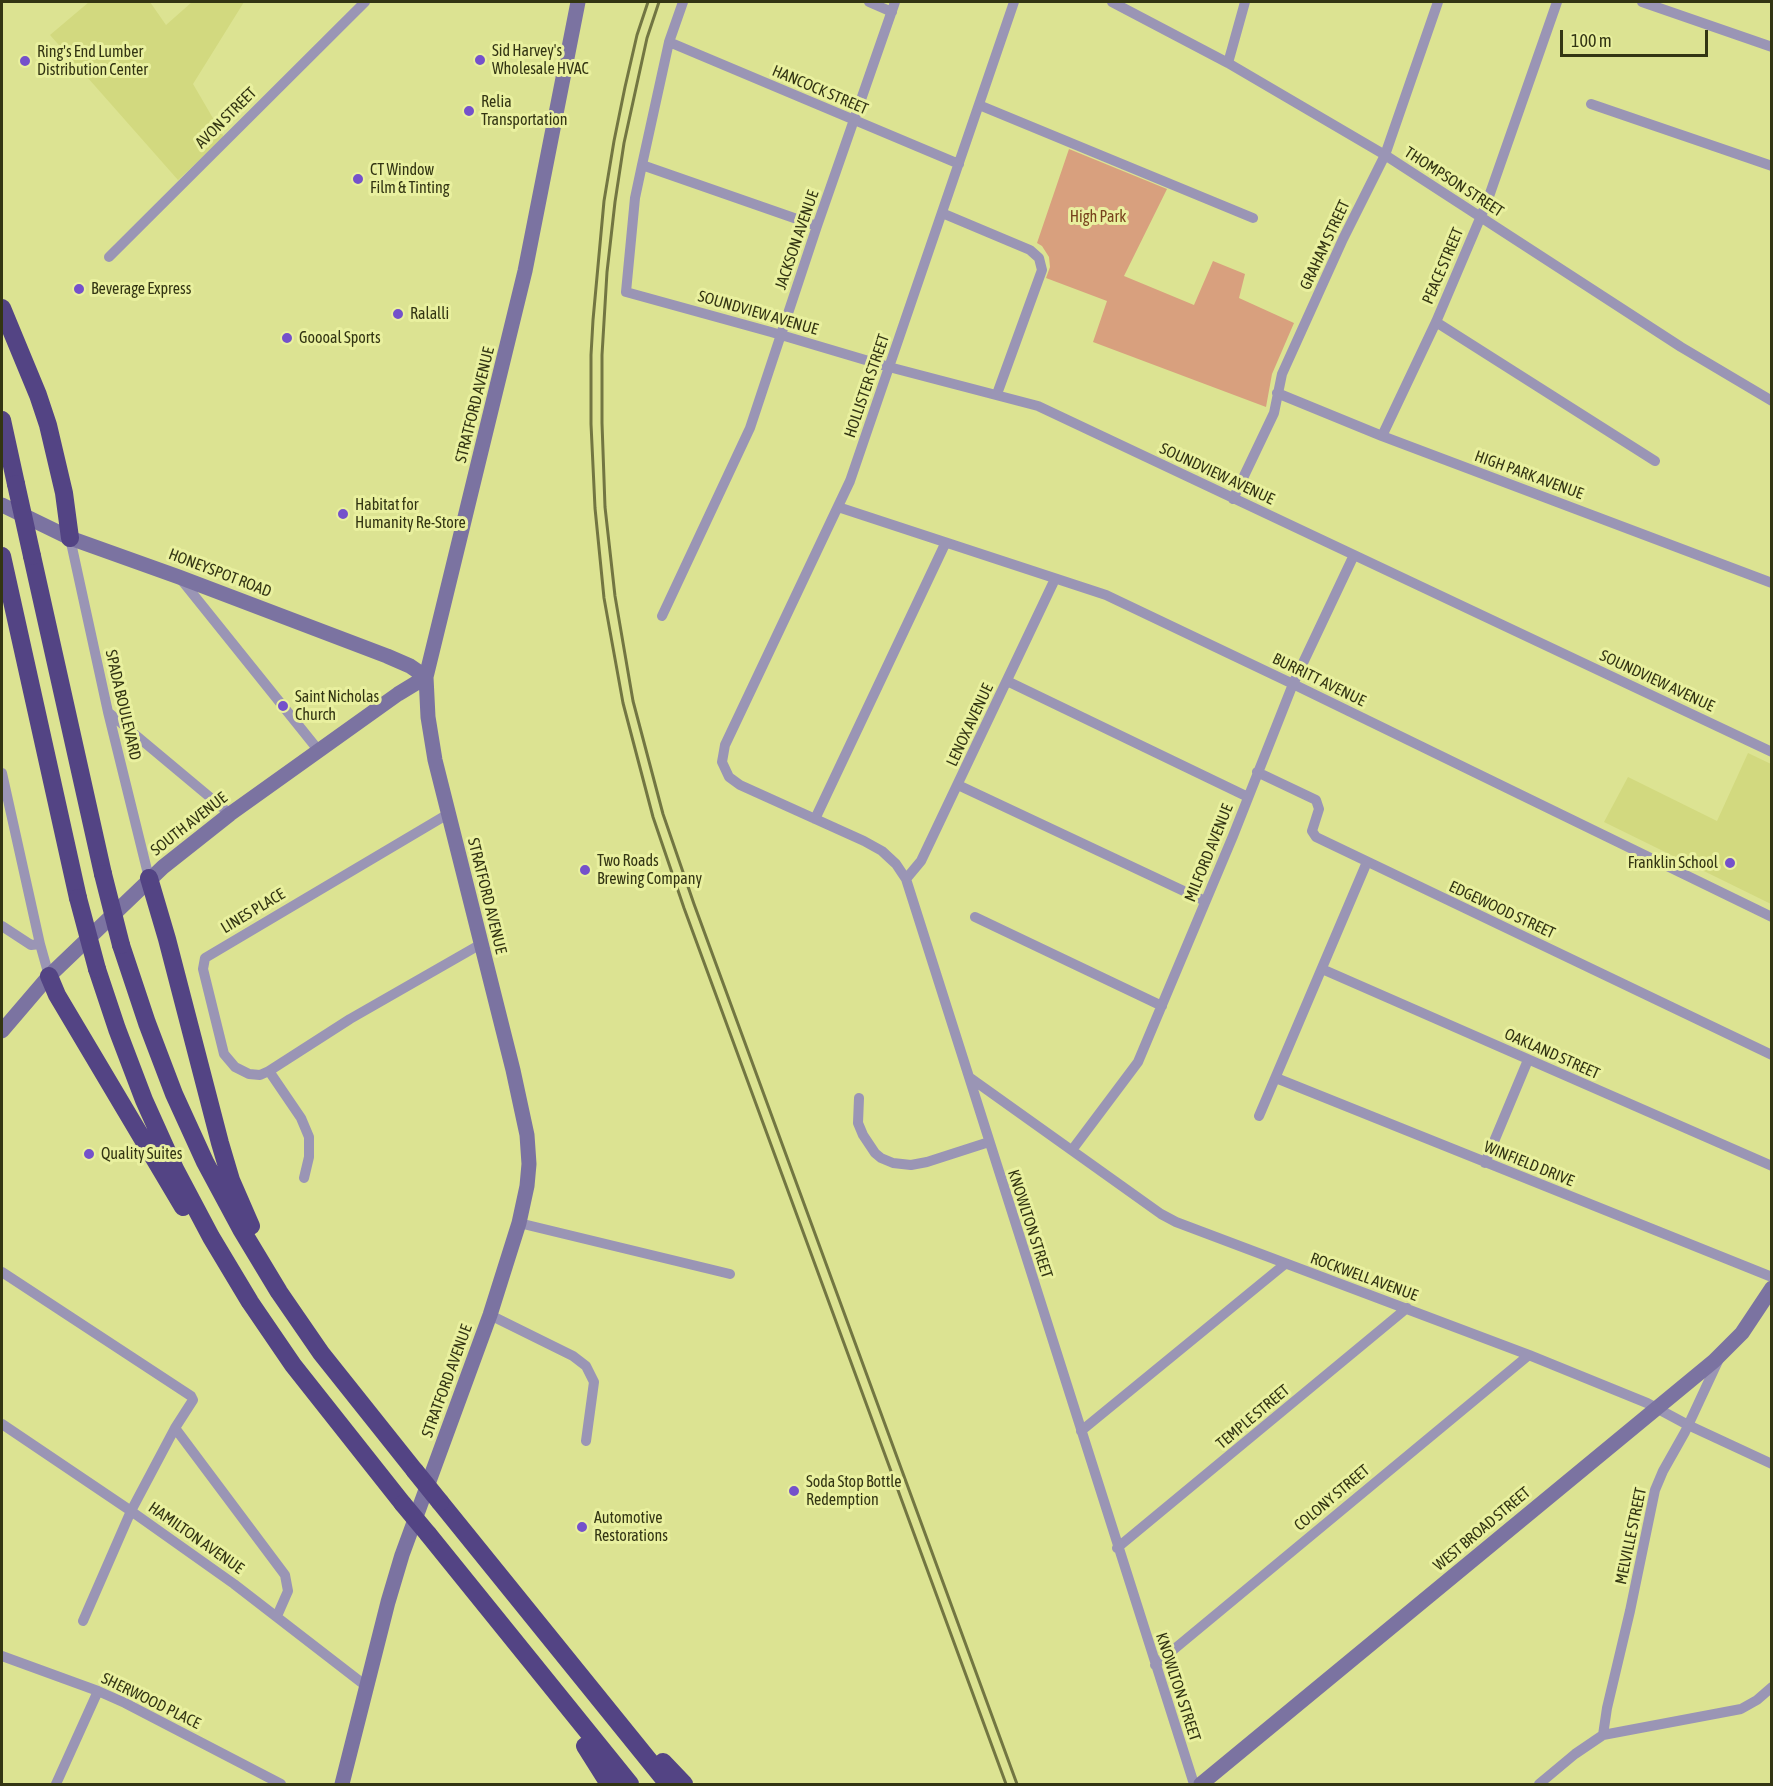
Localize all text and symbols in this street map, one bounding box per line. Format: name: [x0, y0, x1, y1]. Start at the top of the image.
scale bar: [1563, 18, 1712, 56]
text: 100 m: [1571, 30, 1612, 51]
place label: Sid Harvey's Wholesale HVAC: [492, 41, 589, 79]
place label: Ring's End Lumber Distribution Center: [37, 42, 148, 80]
marker: Sid Harvey's Wholesale HVAC: [473, 53, 487, 67]
marker: Ring's End Lumber Distribution Center: [18, 54, 32, 68]
street label: HANCOCK STREET: [769, 61, 871, 119]
street label: AVON STREET: [191, 83, 261, 153]
place label: Relia Transportation: [481, 92, 568, 130]
marker: Relia Transportation: [462, 104, 476, 118]
street label: THOMPSON STREET: [1401, 143, 1507, 221]
place label: CT Window Film & Tinting: [370, 160, 450, 198]
marker: CT Window Film & Tinting: [351, 172, 365, 186]
street label: JACKSON AVENUE: [771, 188, 823, 292]
street label: GRAHAM STREET: [1296, 197, 1354, 293]
park label: High Park: [1070, 207, 1126, 227]
street label: PEACE STREET: [1418, 225, 1468, 307]
place label: Beverage Express: [91, 279, 191, 299]
marker: Beverage Express: [72, 282, 86, 296]
street label: SOUNDVIEW AVENUE: [696, 287, 820, 339]
place label: Ralalli: [410, 304, 449, 324]
marker: Ralalli: [391, 307, 405, 321]
place label: Goooal Sports: [299, 328, 381, 348]
marker: Goooal Sports: [280, 331, 294, 345]
street label: HOLLISTER STREET: [840, 332, 894, 440]
street label: STRATFORD AVENUE: [451, 345, 499, 465]
street label: SOUNDVIEW AVENUE: [1157, 439, 1277, 509]
street label: HIGH PARK AVENUE: [1472, 446, 1586, 504]
place label: Habitat for Humanity Re-Store: [355, 495, 466, 533]
marker: Habitat for Humanity Re-Store: [336, 507, 350, 521]
street label: HONEYSPOT ROAD: [166, 545, 274, 601]
street label: SOUNDVIEW AVENUE: [1597, 646, 1717, 716]
street label: SPADA BOULEVARD: [101, 648, 145, 762]
street label: BURRITT AVENUE: [1269, 649, 1369, 711]
street label: LENOX AVENUE: [943, 681, 997, 769]
place label: Saint Nicholas Church: [295, 687, 379, 725]
marker: Saint Nicholas Church: [276, 699, 290, 713]
street label: SOUTH AVENUE: [147, 788, 231, 860]
street label: MILFORD AVENUE: [1181, 801, 1237, 905]
street label: STRATFORD AVENUE: [463, 836, 511, 956]
place label: Two Roads Brewing Company: [597, 851, 702, 889]
place label: Franklin School: [1628, 853, 1718, 873]
marker: Franklin School: [1723, 856, 1737, 870]
marker: Two Roads Brewing Company: [578, 863, 592, 877]
street label: EDGEWOOD STREET: [1446, 877, 1558, 943]
street label: LINES PLACE: [217, 884, 289, 938]
street label: OAKLAND STREET: [1501, 1024, 1603, 1084]
street label: WINFIELD DRIVE: [1481, 1137, 1577, 1191]
place label: Quality Suites: [101, 1144, 182, 1164]
marker: Quality Suites: [82, 1147, 96, 1161]
street label: KNOWLTON STREET: [1003, 1167, 1057, 1281]
street label: ROCKWELL AVENUE: [1308, 1249, 1420, 1305]
street label: STRATFORD AVENUE: [418, 1322, 476, 1440]
street label: TEMPLE STREET: [1212, 1381, 1294, 1453]
street label: COLONY STREET: [1290, 1461, 1374, 1535]
place label: Soda Stop Bottle Redemption: [806, 1472, 902, 1510]
street label: WEST BROAD STREET: [1430, 1483, 1534, 1575]
marker: Soda Stop Bottle Redemption: [787, 1484, 801, 1498]
street label: MELVILLE STREET: [1611, 1486, 1651, 1586]
street label: HAMILTON AVENUE: [145, 1498, 247, 1578]
place label: Automotive Restorations: [594, 1508, 668, 1546]
marker: Automotive Restorations: [575, 1520, 589, 1534]
street label: KNOWLTON STREET: [1151, 1630, 1205, 1744]
street label: SHERWOOD PLACE: [98, 1669, 204, 1733]

